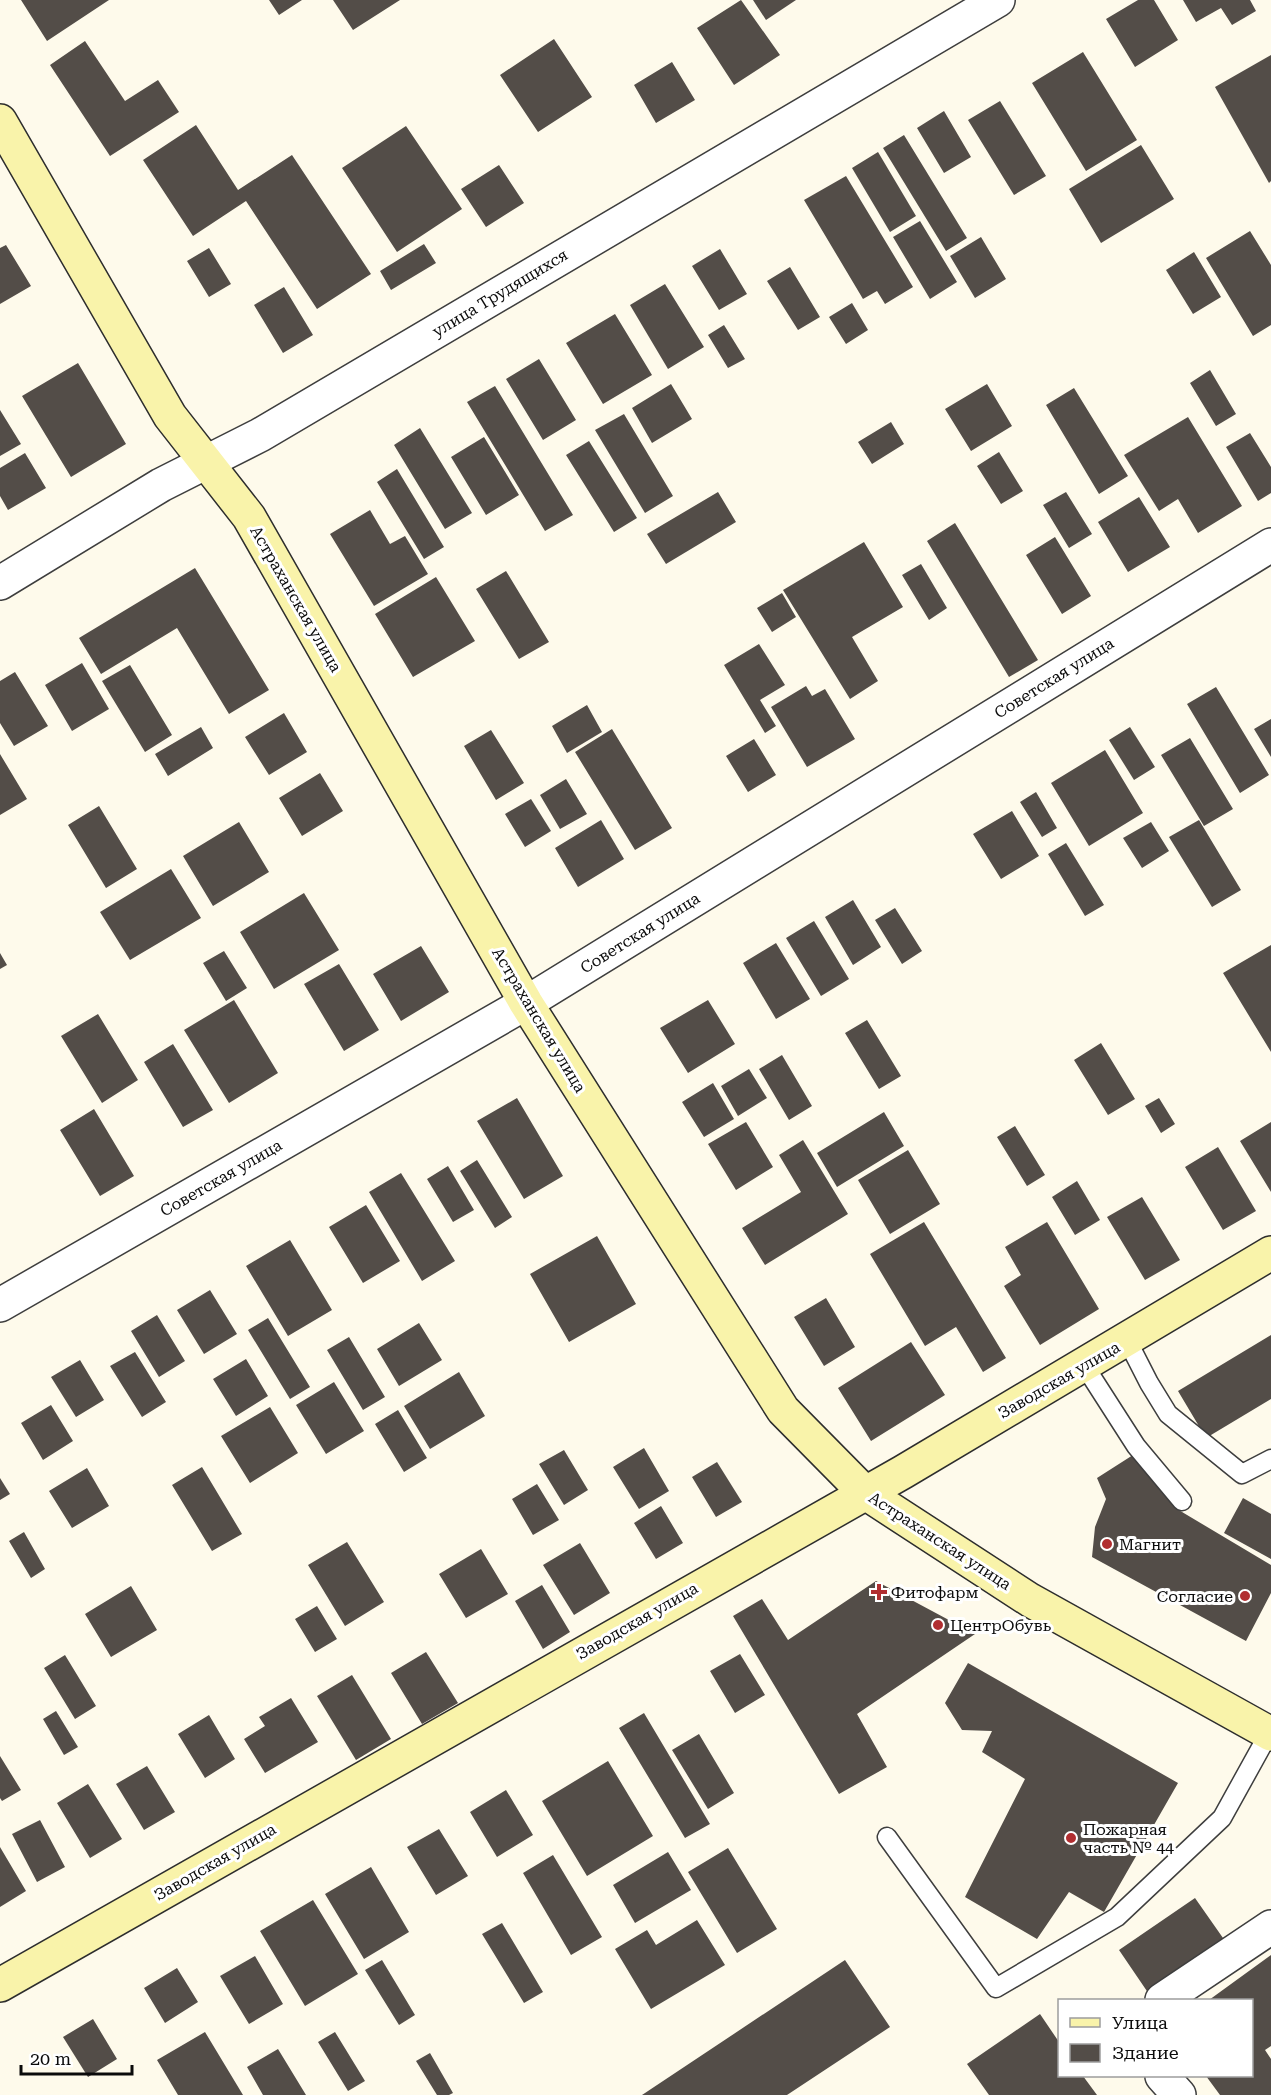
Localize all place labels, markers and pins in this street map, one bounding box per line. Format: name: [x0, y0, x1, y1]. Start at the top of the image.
place label: Магнит: [1119, 1535, 1181, 1554]
marker: Магнит: [1100, 1537, 1114, 1551]
place label: Фитофарм: [891, 1583, 978, 1602]
marker: Фитофарм: [872, 1585, 886, 1599]
place label: Согласие: [1157, 1587, 1233, 1606]
marker: Согласие: [1238, 1589, 1252, 1603]
place label: ЦентрОбувь: [950, 1616, 1052, 1635]
marker: ЦентрОбувь: [931, 1618, 945, 1632]
place label: Пожарная часть № 44: [1083, 1820, 1174, 1857]
marker: Пожарная часть № 44: [1064, 1831, 1078, 1845]

